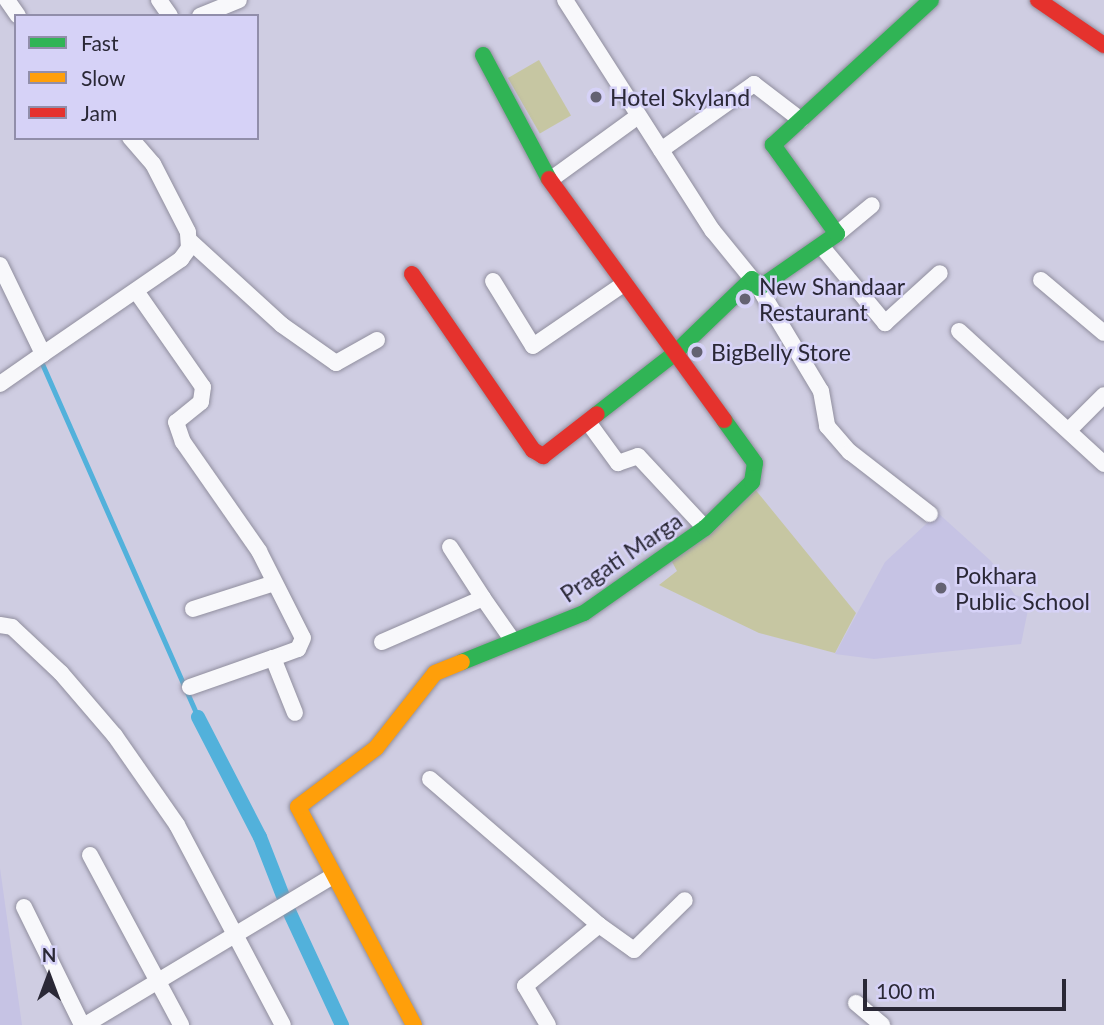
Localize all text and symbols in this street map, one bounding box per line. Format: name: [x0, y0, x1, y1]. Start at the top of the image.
legend: [14, 14, 259, 140]
text: Fast: [81, 30, 118, 55]
text: Slow: [81, 65, 125, 90]
place label: Hotel Skyland: [610, 83, 750, 111]
marker: Hotel Skyland: [588, 89, 604, 105]
text: Jam: [81, 100, 117, 125]
place label: New Shandaar Restaurant: [759, 272, 906, 326]
marker: New Shandaar Restaurant: [737, 291, 753, 307]
place label: BigBelly Store: [711, 338, 852, 366]
marker: BigBelly Store: [689, 344, 705, 360]
street label: Pragati Marga: [555, 506, 687, 608]
place label: Pokhara Public School: [955, 561, 1090, 615]
marker: Pokhara Public School: [933, 580, 949, 596]
north arrow: [14, 941, 84, 1011]
text: N: [42, 943, 56, 966]
scale bar: [866, 965, 1069, 1009]
text: 100 m: [876, 978, 935, 1003]

